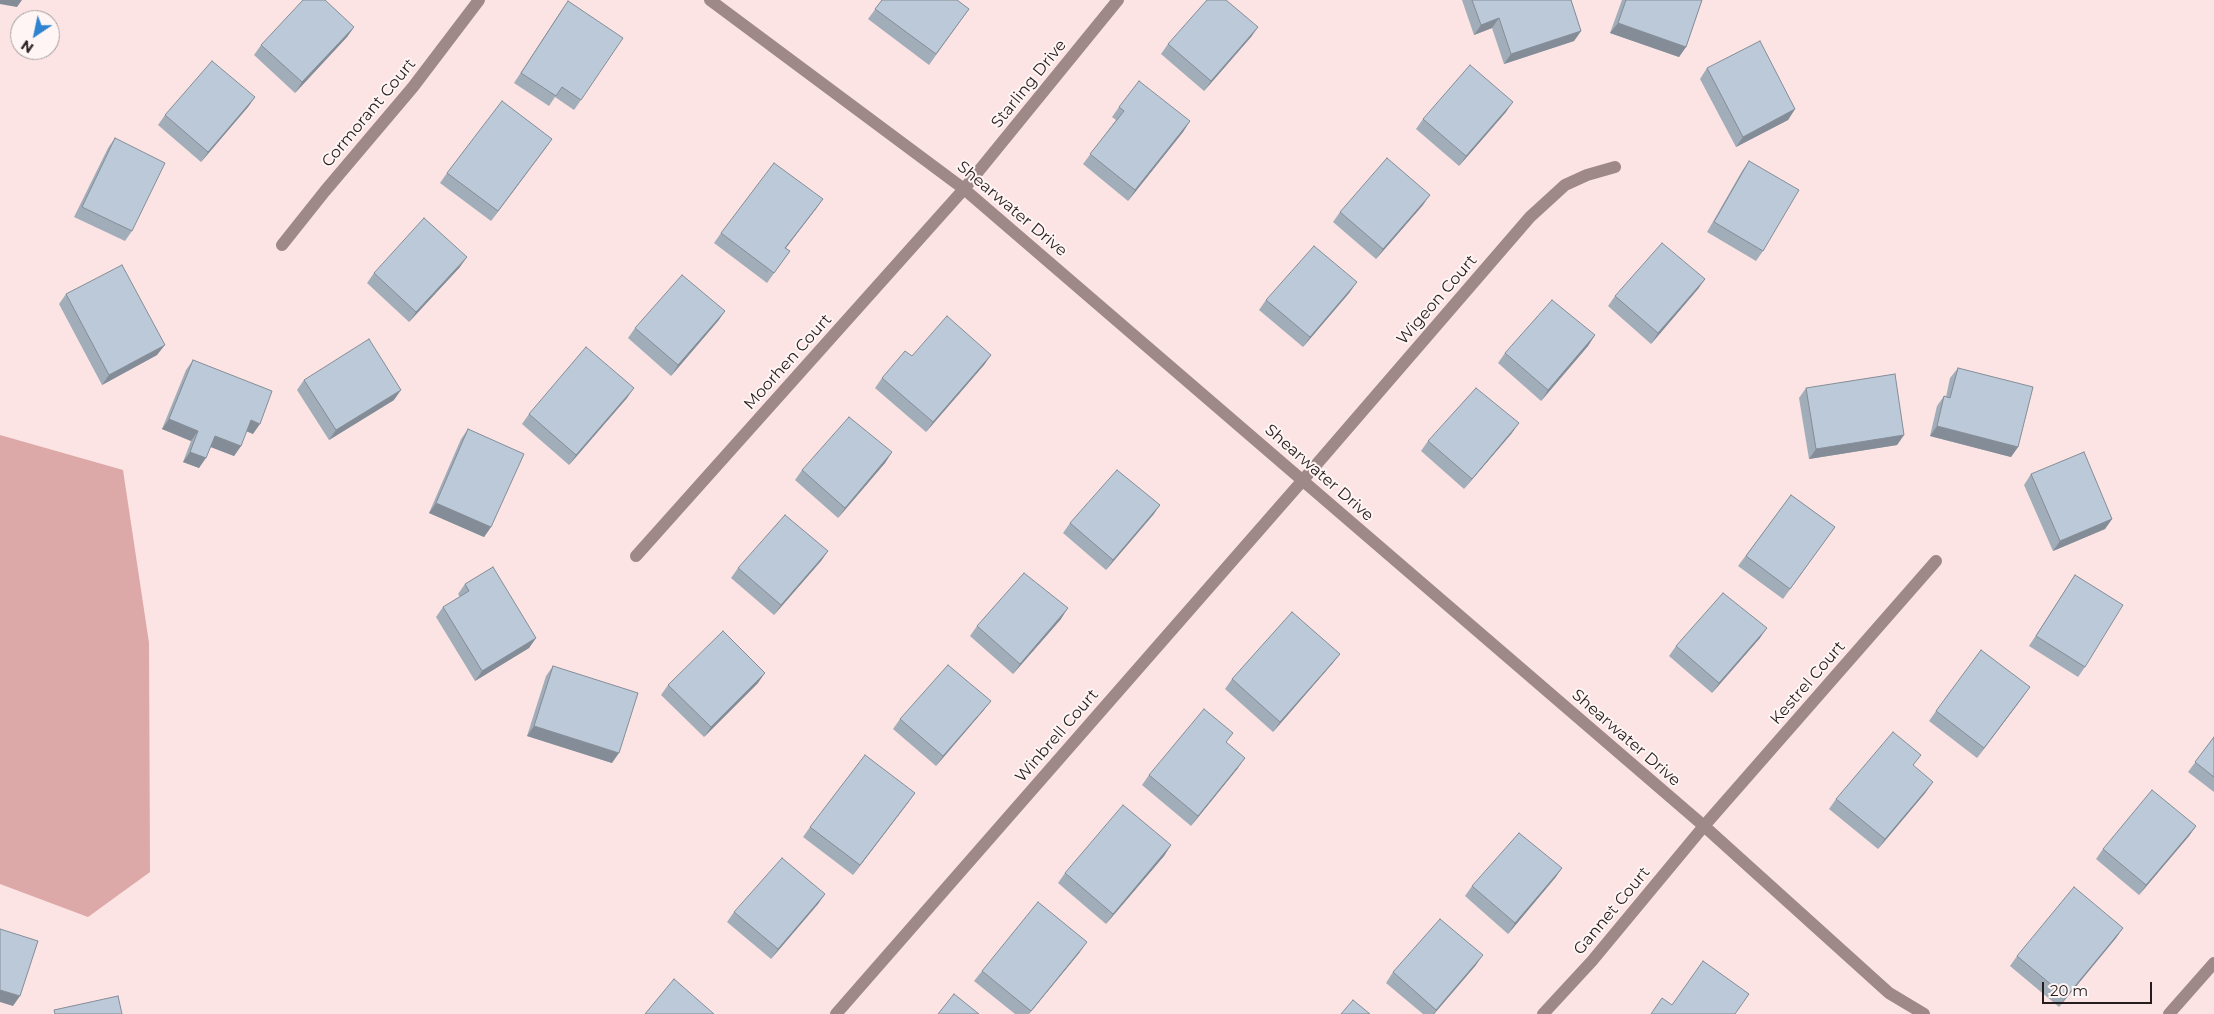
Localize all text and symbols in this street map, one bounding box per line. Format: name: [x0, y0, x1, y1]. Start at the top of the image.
north arrow: [10, 10, 60, 60]
text: N: [17, 36, 37, 57]
street label: Starling Drive: [987, 36, 1071, 132]
street label: Cormorant Court: [318, 55, 420, 171]
street label: Shearwater Drive: [953, 157, 1071, 261]
street label: Wigeon Court: [1393, 251, 1481, 349]
street label: Moorhen Court: [740, 310, 836, 414]
street label: Shearwater Drive: [1261, 421, 1377, 525]
street label: Kestrel Court: [1767, 637, 1849, 729]
street label: Winbrell Court: [1011, 686, 1103, 786]
street label: Shearwater Drive: [1568, 686, 1684, 790]
street label: Gannet Court: [1570, 863, 1654, 959]
scale bar: [2044, 972, 2154, 1004]
text: 20 m: [2050, 981, 2088, 1000]

